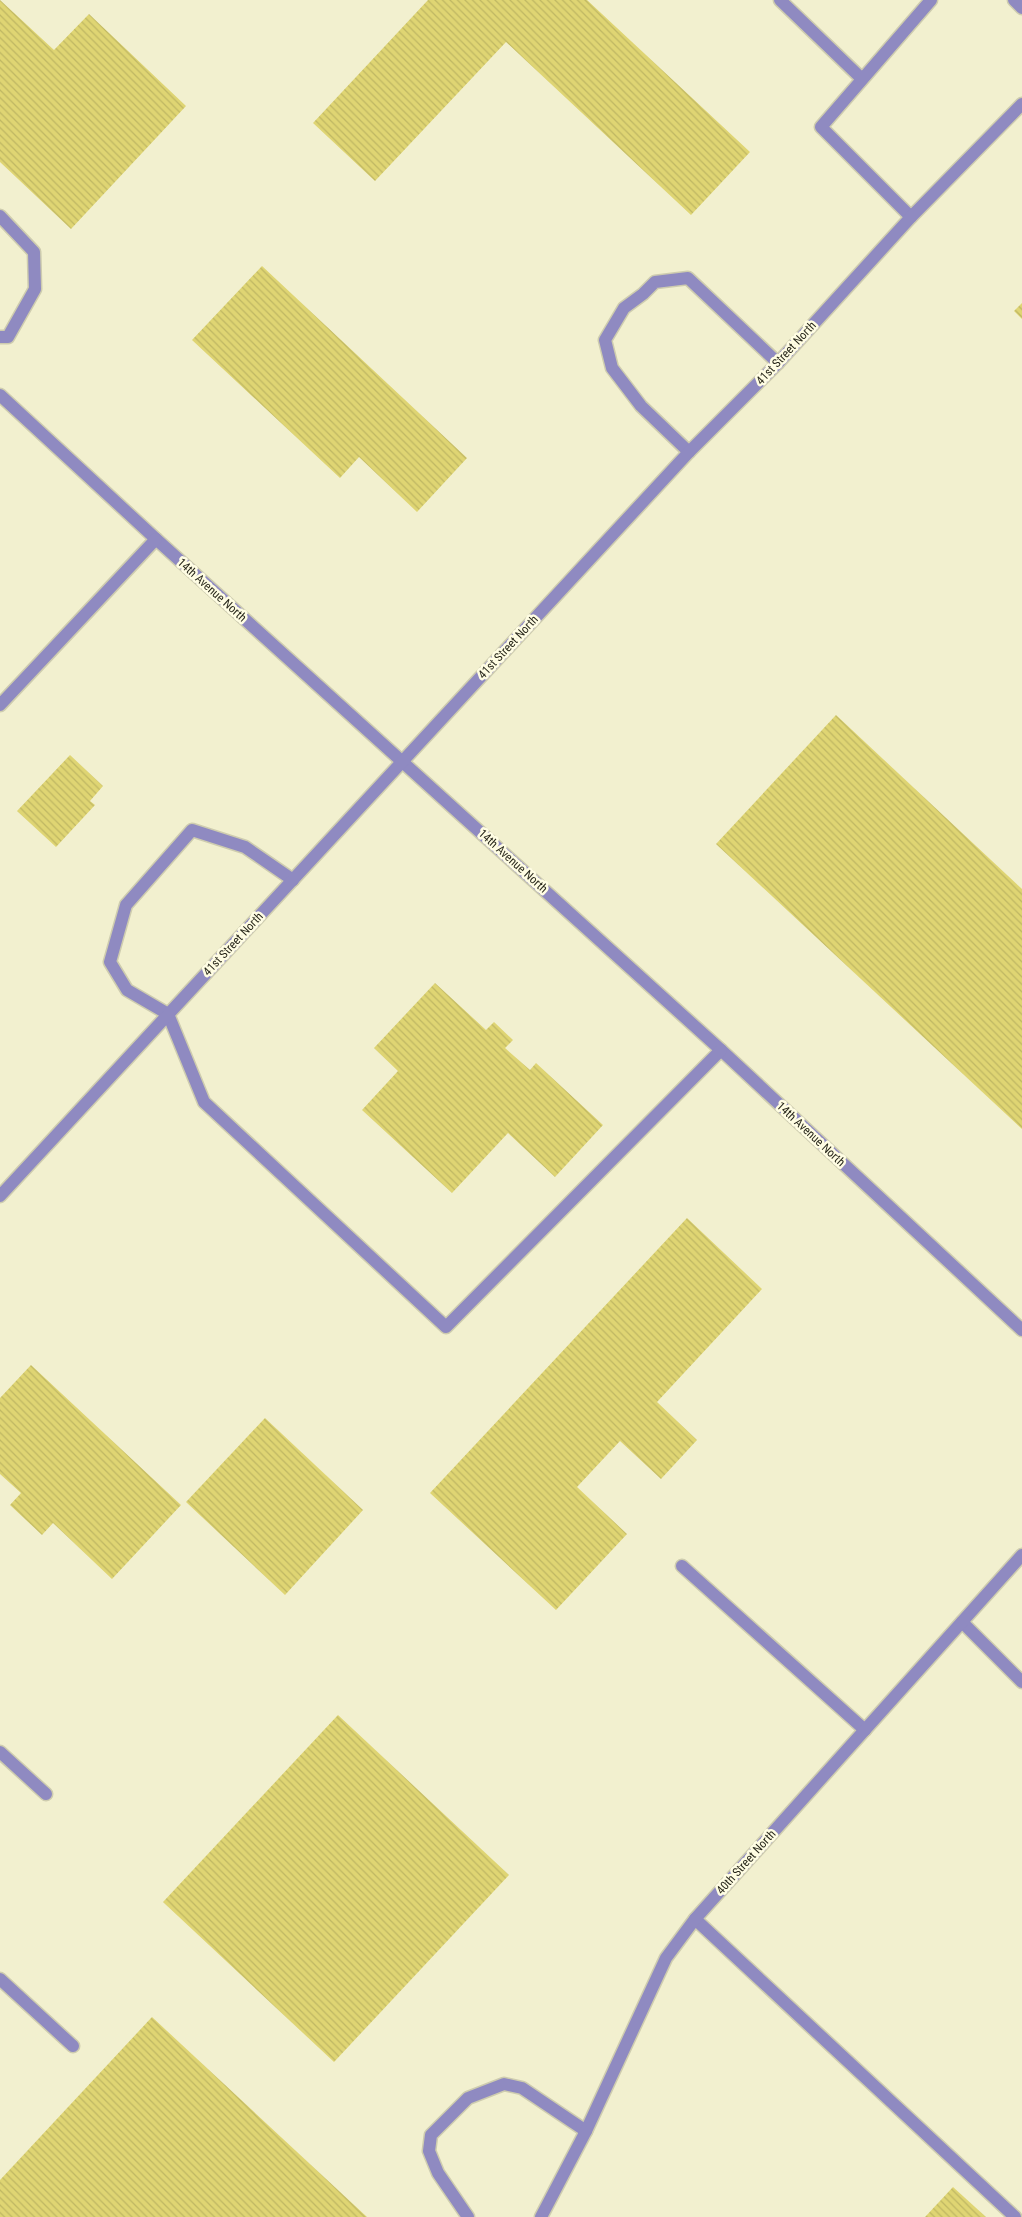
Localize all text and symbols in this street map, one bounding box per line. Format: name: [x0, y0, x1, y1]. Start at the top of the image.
street label: 41st Street North: [753, 318, 819, 387]
street label: 14th Avenue North: [175, 555, 250, 625]
street label: 41st Street North: [475, 612, 541, 681]
street label: 14th Avenue North: [476, 826, 551, 896]
street label: 41st Street North: [200, 909, 266, 978]
street label: 14th Avenue North: [774, 1099, 848, 1169]
street label: 40th Street North: [714, 1827, 779, 1897]

